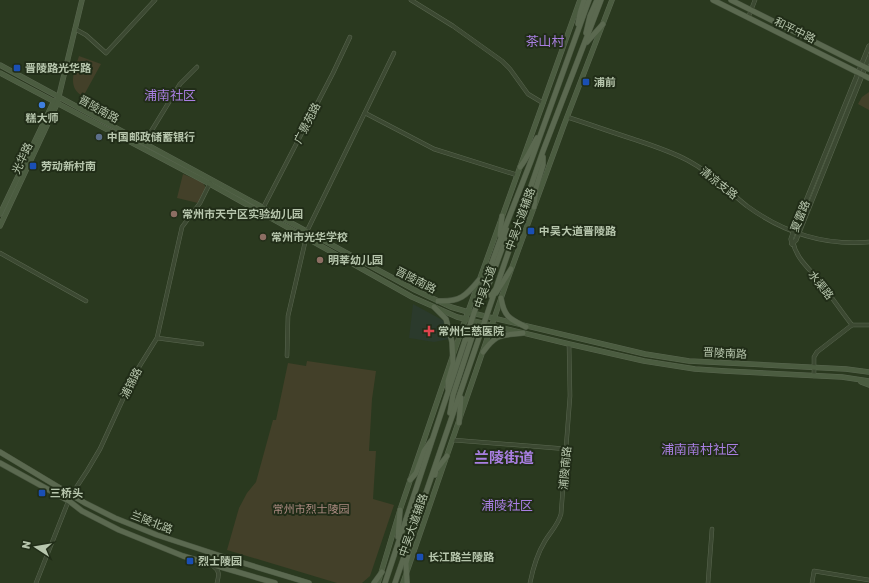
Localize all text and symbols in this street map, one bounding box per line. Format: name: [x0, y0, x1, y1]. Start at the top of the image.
street label: 和平中路: [772, 15, 817, 46]
district label: 茶山村: [525, 34, 565, 49]
place label: 晋陵路光华路: [25, 62, 92, 75]
marker: 晋陵路光华路: [12, 63, 22, 73]
place label: 浦前: [594, 76, 616, 89]
marker: 浦前: [581, 77, 591, 87]
district label: 浦南社区: [144, 88, 196, 103]
street label: 晋陵南路: [76, 93, 121, 126]
marker: 糕大师: [37, 100, 47, 110]
street label: 广景苑路: [292, 101, 323, 146]
place label: 糕大师: [26, 112, 59, 125]
place label: 中国邮政储蓄银行: [107, 131, 195, 144]
marker: 中国邮政储蓄银行: [94, 132, 104, 142]
street label: 光华路: [10, 141, 35, 176]
place label: 劳动新村南: [41, 160, 96, 173]
marker: 劳动新村南: [28, 161, 38, 171]
street label: 清凉支路: [697, 165, 740, 202]
street label: 中吴大道辅路: [503, 186, 538, 252]
street label: 夏雷路: [788, 198, 813, 234]
place label: 常州市天宁区实验幼儿园: [182, 208, 303, 221]
marker: 常州市天宁区实验幼儿园: [169, 209, 179, 219]
place label: 中吴大道晋陵路: [539, 225, 617, 238]
marker: 中吴大道晋陵路: [526, 226, 536, 236]
place label: 常州市光华学校: [271, 231, 348, 244]
marker: 常州市光华学校: [258, 232, 268, 242]
place label: 明莘幼儿园: [328, 254, 383, 267]
marker: 明莘幼儿园: [315, 255, 325, 265]
street label: 中吴大道: [472, 264, 499, 310]
street label: 晋陵南路: [393, 265, 438, 296]
street label: 水渠路: [805, 268, 836, 302]
marker: 常州仁慈医院: [423, 325, 435, 337]
place label: 常州仁慈医院: [438, 325, 504, 338]
street label: 晋陵南路: [703, 346, 747, 361]
street label: 浦锦路: [118, 366, 145, 401]
district label: 浦南南村社区: [661, 442, 739, 457]
street label: 浦陵南路: [557, 446, 574, 491]
district label: 兰陵街道: [474, 449, 534, 467]
place label: 三桥头: [50, 487, 83, 500]
marker: 三桥头: [37, 488, 47, 498]
street label: 中吴大道辅路: [397, 492, 430, 558]
district label: 浦陵社区: [481, 498, 533, 513]
park label: 常州市烈士陵园: [273, 503, 350, 516]
street label: 兰陵北路: [129, 509, 175, 536]
north arrow: [16, 527, 56, 567]
text: N: [20, 540, 34, 550]
place label: 长江路兰陵路: [428, 551, 495, 564]
marker: 长江路兰陵路: [415, 552, 425, 562]
place label: 烈士陵园: [198, 555, 242, 568]
marker: 烈士陵园: [185, 556, 195, 566]

